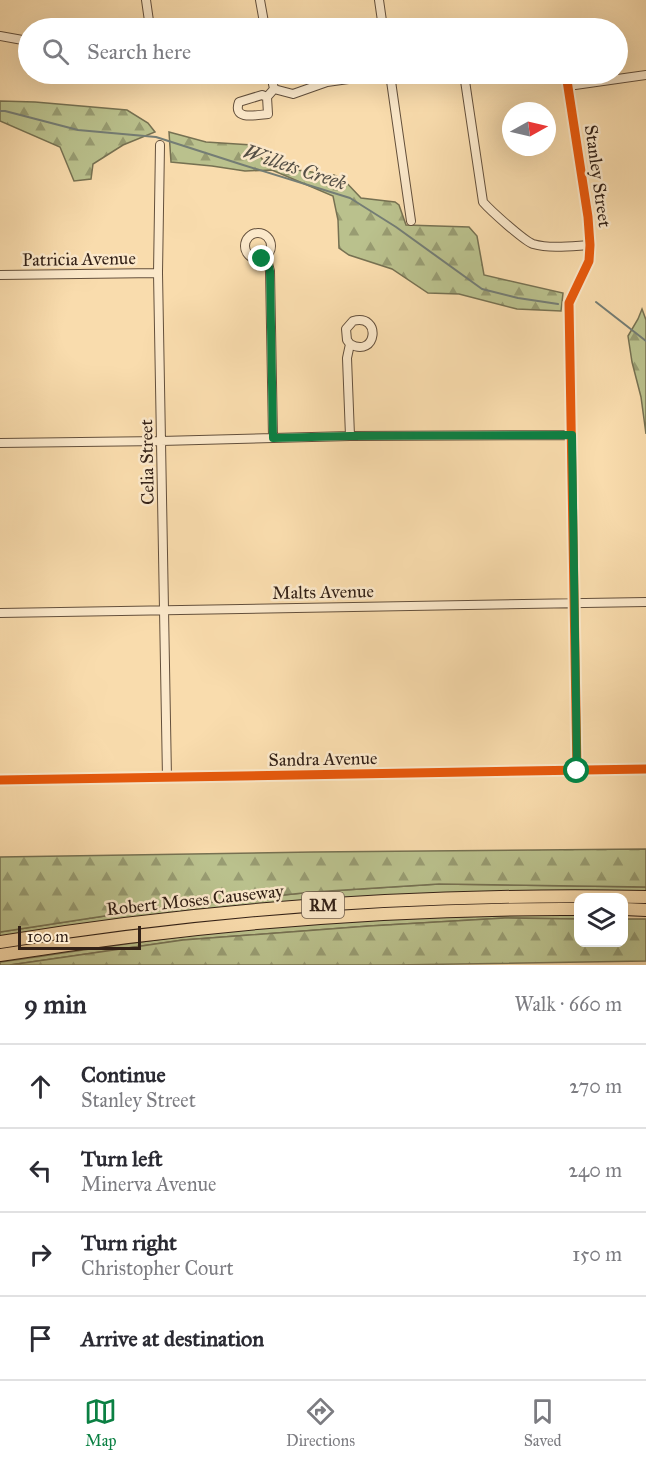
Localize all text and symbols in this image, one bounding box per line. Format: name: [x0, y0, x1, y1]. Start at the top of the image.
search box: [18, 18, 628, 84]
icon: search: [39, 35, 72, 68]
text: Search here: [87, 38, 191, 65]
north arrow: [502, 102, 556, 156]
street label: Stanley Street: [580, 123, 616, 229]
water label: Willets Creek: [240, 139, 350, 195]
route end: [248, 245, 274, 271]
street label: Patricia Avenue: [22, 247, 136, 271]
street label: Celia Street: [135, 418, 159, 505]
street label: Malts Avenue: [272, 580, 374, 604]
street label: Sandra Avenue: [268, 747, 378, 771]
route start: [563, 757, 589, 783]
street label: Robert Moses Causeway: [105, 880, 285, 920]
road number: RM: [302, 892, 344, 918]
map controls: [574, 893, 628, 947]
button: layers: [574, 893, 628, 947]
scale bar: [18, 923, 141, 950]
text: 100 m: [27, 927, 69, 946]
text: 9 min: [24, 988, 87, 1020]
text: Walk · 660 m: [515, 992, 622, 1016]
text: Continue: [81, 1061, 166, 1088]
icon: ahead: [24, 1070, 57, 1103]
text: 270 m: [569, 1074, 622, 1098]
text: Stanley Street: [81, 1088, 196, 1112]
text: Turn left: [81, 1145, 163, 1172]
icon: left: [24, 1154, 57, 1187]
text: 240 m: [568, 1158, 622, 1182]
text: Minerva Avenue: [81, 1172, 216, 1196]
text: Turn right: [81, 1229, 177, 1256]
icon: right: [24, 1238, 57, 1271]
text: 150 m: [572, 1242, 622, 1266]
text: Christopher Court: [81, 1256, 234, 1280]
icon: arrive: [24, 1322, 57, 1355]
text: Arrive at destination: [81, 1325, 264, 1352]
tab: Map: [84, 1395, 117, 1450]
tab: Directions: [286, 1395, 355, 1450]
tab: Saved: [524, 1395, 562, 1450]

